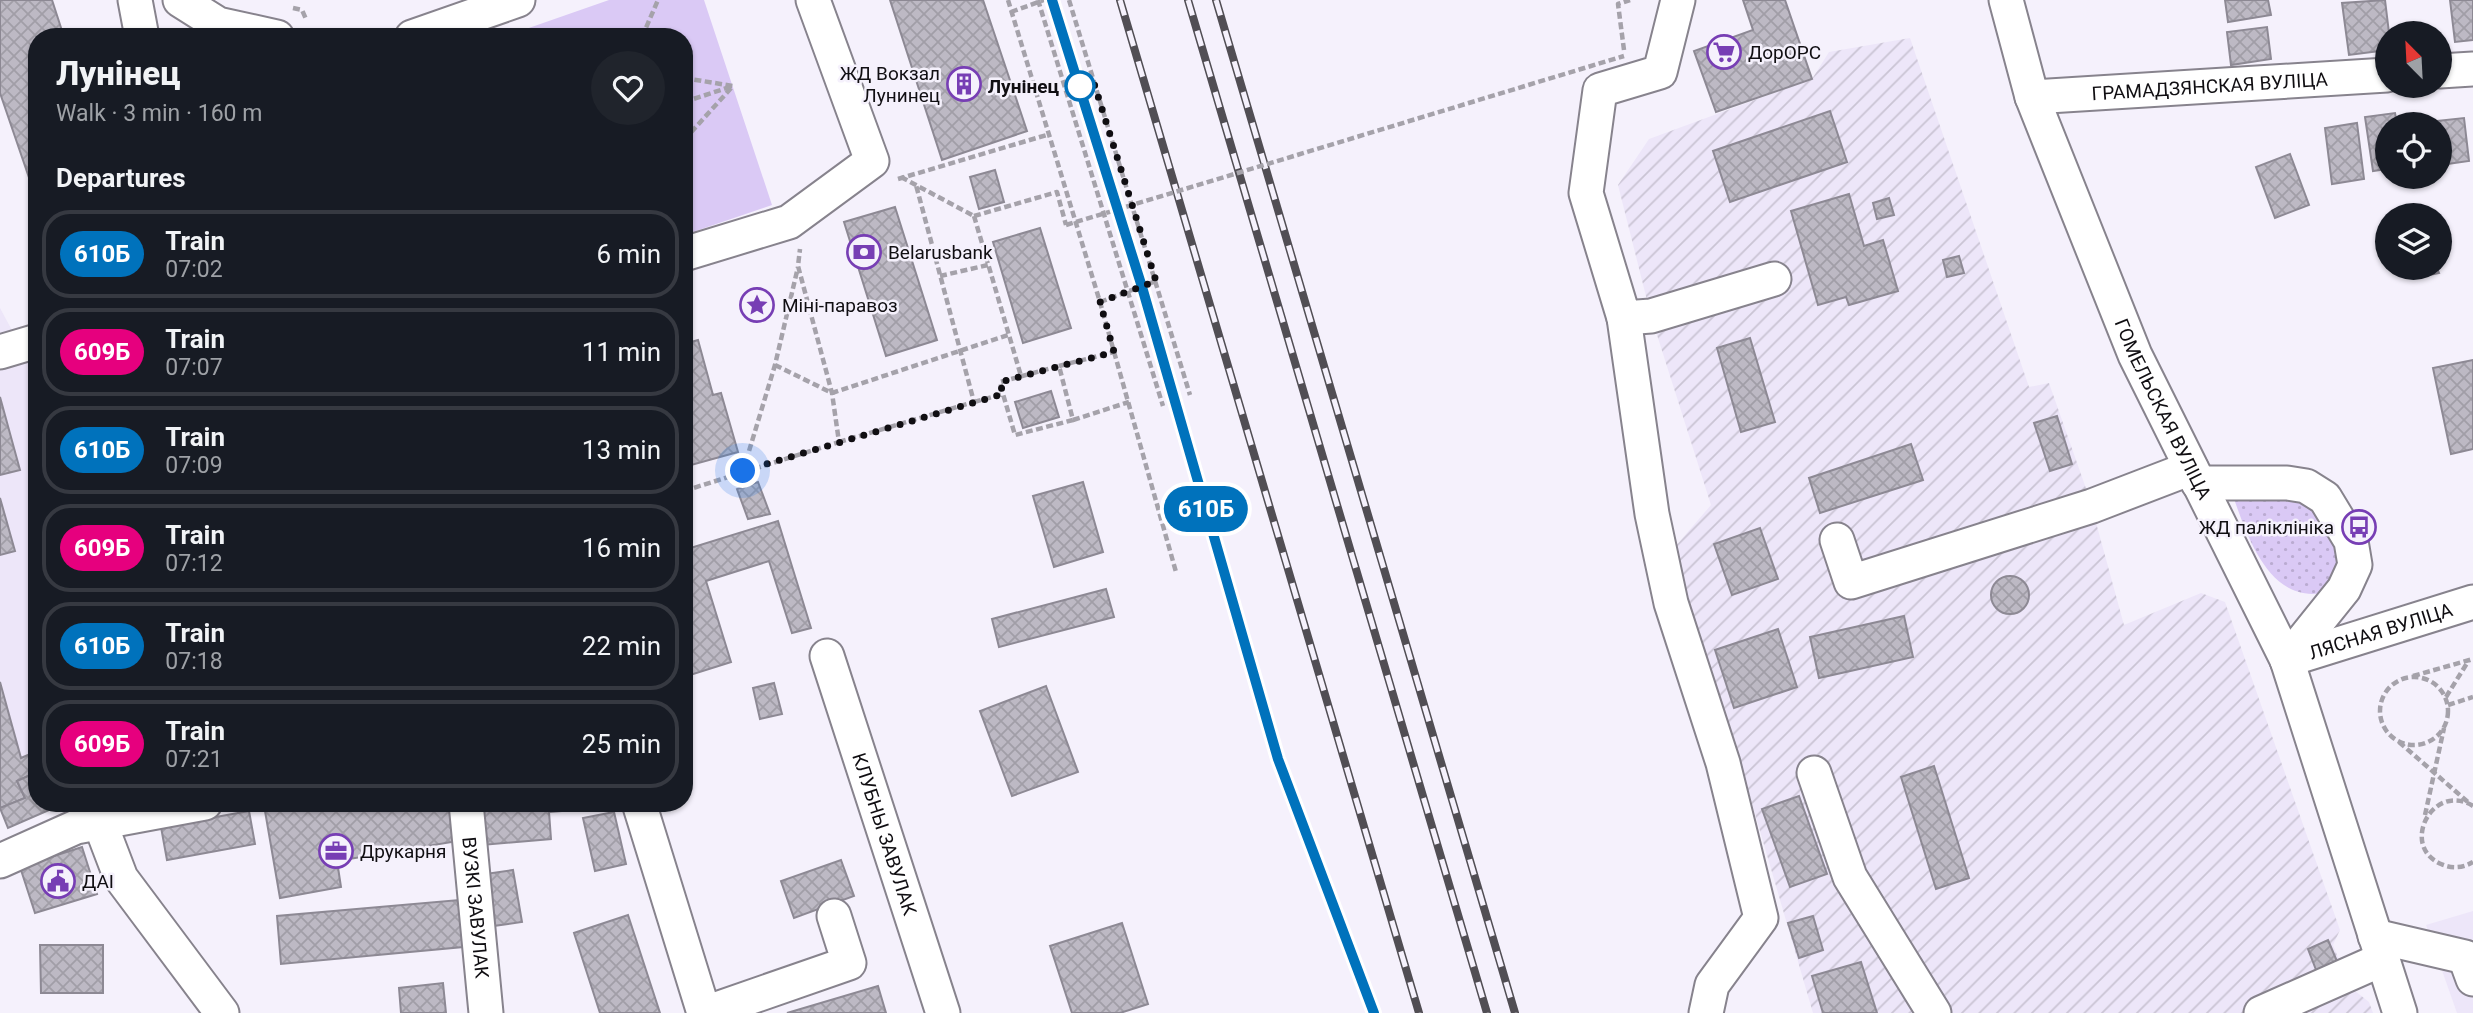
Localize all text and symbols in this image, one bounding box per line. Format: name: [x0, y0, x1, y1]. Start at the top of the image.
north arrow: [2375, 21, 2452, 98]
map controls: [2375, 21, 2452, 280]
supermarket icon: ДорОРС: [1705, 33, 1743, 71]
place label: ДорОРС: [1748, 41, 1821, 64]
button: heart: [591, 51, 665, 125]
text: Лунінец: [56, 54, 180, 93]
place label: ЖД Вокзал Лунинец: [840, 62, 940, 107]
building icon: ЖД Вокзал Лунинец: [945, 65, 983, 103]
street label: ГРАМАДЗЯНСКАЯ ВУЛІЦА: [2091, 67, 2329, 105]
marker: Лунінец: [1065, 71, 1095, 101]
place label: Лунінец: [988, 75, 1059, 98]
text: Walk · 3 min · 160 m: [56, 100, 262, 127]
button: locate: [2375, 112, 2452, 189]
text: Departures: [56, 163, 186, 193]
button: layers: [2375, 203, 2452, 280]
text: Train: [165, 226, 225, 256]
bank icon: Belarusbank: [845, 233, 883, 271]
text: 6 min: [596, 239, 661, 269]
text: 610Б: [74, 240, 130, 268]
place label: Belarusbank: [888, 241, 993, 264]
text: 07:02: [165, 256, 223, 283]
place icon: Міні-паравоз: [738, 286, 776, 324]
place label: Міні-паравоз: [782, 294, 898, 317]
street label: ГОМЕЛЬСКАЯ ВУЛІЦА: [2110, 315, 2217, 504]
text: Train: [165, 324, 225, 354]
text: 11 min: [582, 337, 661, 367]
text: 609Б: [74, 338, 130, 366]
text: 07:07: [165, 354, 223, 381]
text: Train: [165, 422, 225, 452]
text: 13 min: [582, 435, 661, 465]
text: 610Б: [74, 436, 130, 464]
text: 07:09: [165, 452, 223, 479]
your location: [725, 453, 760, 488]
line badge: 610Б: [1157, 486, 1255, 532]
text: 610Б: [1178, 495, 1234, 523]
bus stop icon: ЖД паліклініка: [2340, 508, 2378, 546]
place label: ЖД паліклініка: [2199, 516, 2334, 539]
text: Train: [165, 520, 225, 550]
text: 16 min: [582, 533, 661, 563]
text: 609Б: [74, 534, 130, 562]
text: 07:12: [165, 550, 223, 577]
street label: ЛЯСНАЯ ВУЛІЦА: [2306, 597, 2456, 664]
text: Train: [165, 618, 225, 648]
text: 22 min: [582, 631, 661, 661]
text: 610Б: [74, 632, 130, 660]
text: 07:18: [165, 648, 223, 675]
text: Train: [165, 716, 225, 746]
text: 25 min: [582, 729, 661, 759]
text: 609Б: [74, 730, 130, 758]
text: 07:21: [165, 746, 223, 773]
street label: КЛУБНЫ ЗАВУЛАК: [848, 750, 922, 919]
office icon: Друкарня: [317, 832, 355, 870]
street label: ВУЗКІ ЗАВУЛАК: [458, 836, 494, 980]
place label: Друкарня: [360, 840, 447, 863]
public building icon: ДАІ: [39, 862, 77, 900]
place label: ДАІ: [82, 870, 114, 893]

